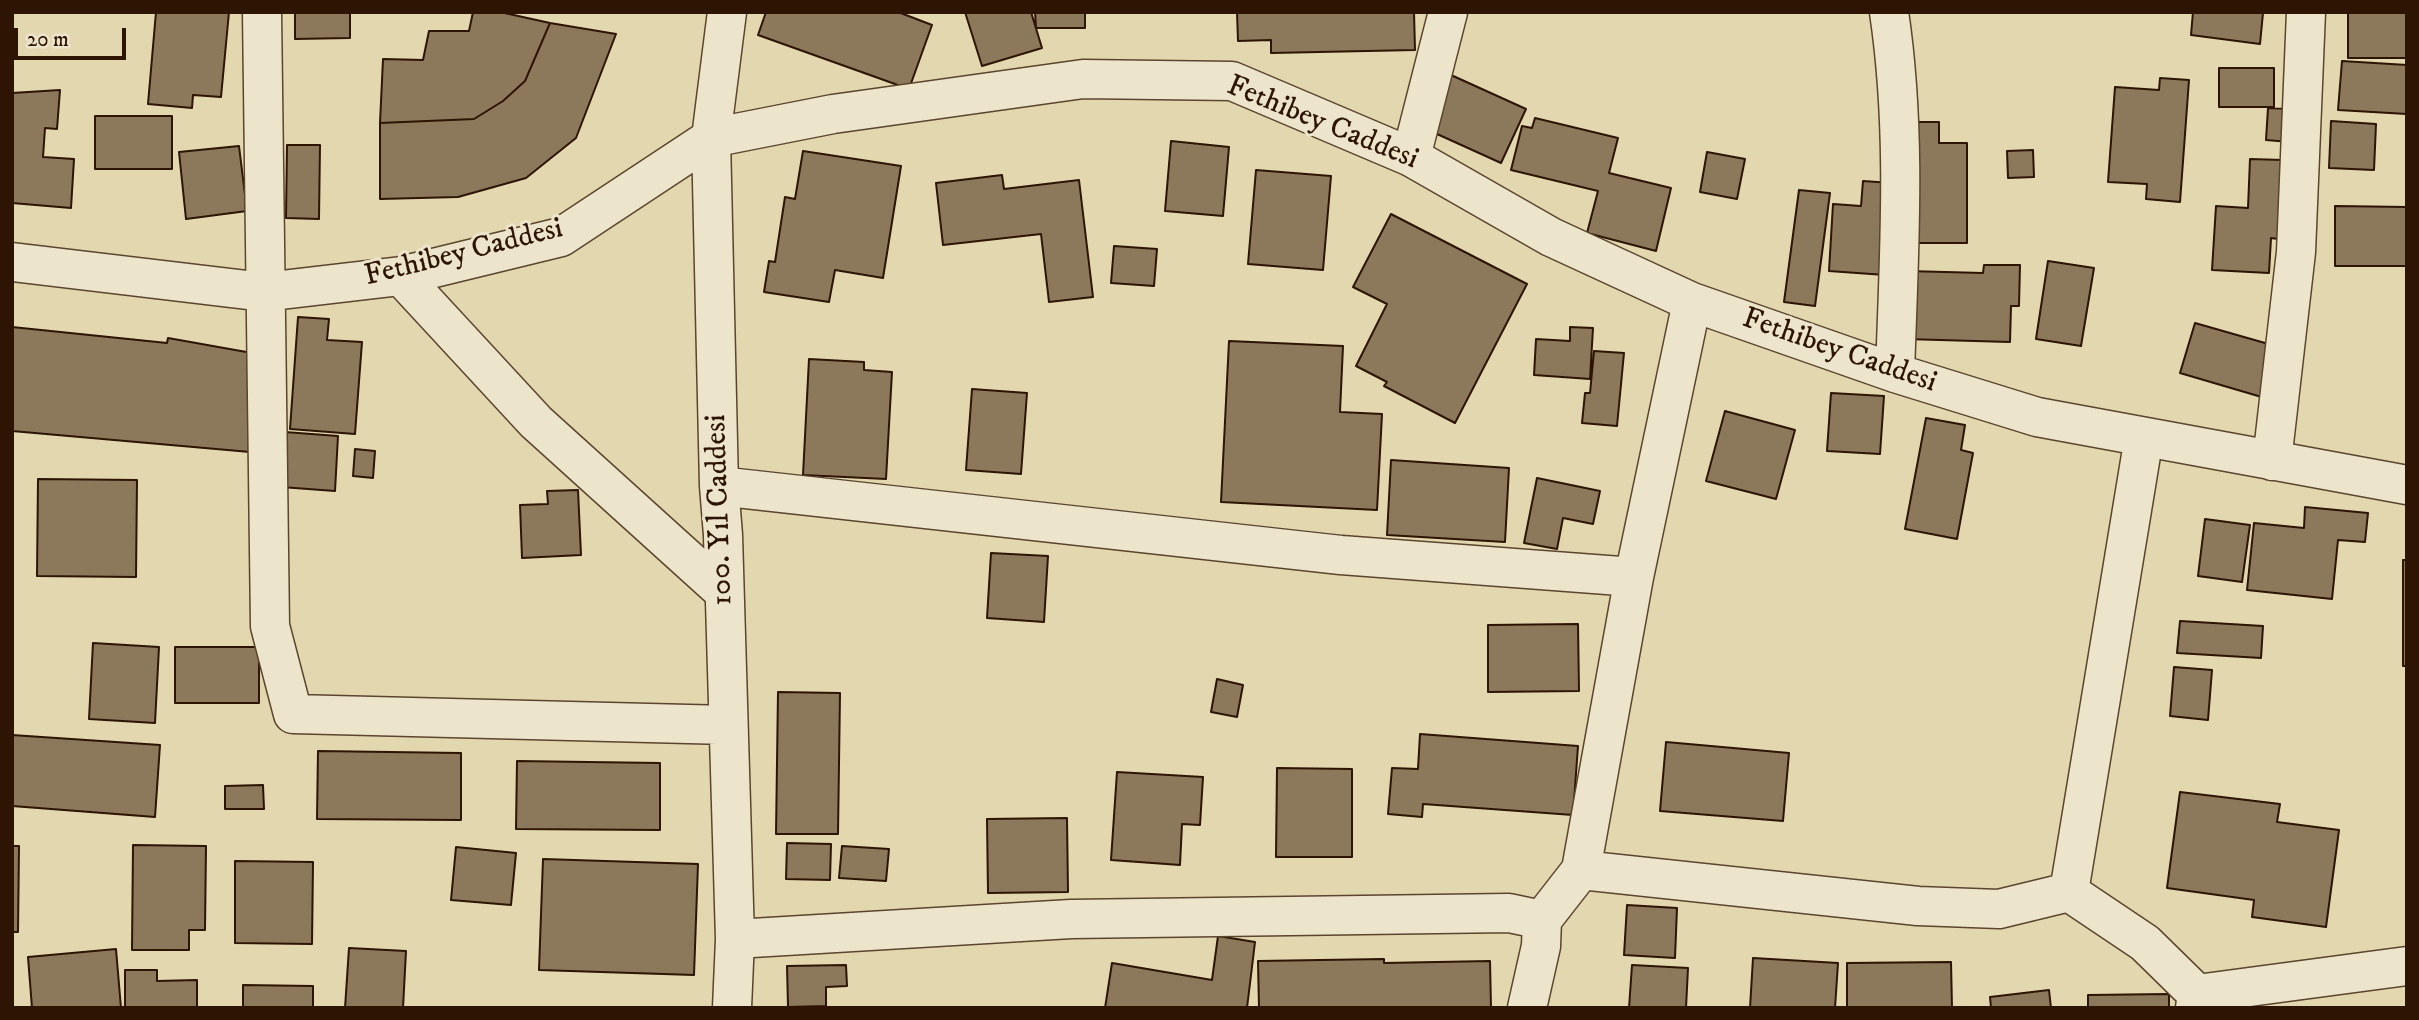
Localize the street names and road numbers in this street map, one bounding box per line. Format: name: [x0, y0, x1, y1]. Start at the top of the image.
street label: Fethibey Caddesi: [1221, 69, 1423, 179]
street label: Fethibey Caddesi: [361, 212, 567, 296]
street label: Fethibey Caddesi: [1737, 302, 1941, 402]
street label: 100. Yıl Caddesi: [700, 414, 742, 606]

